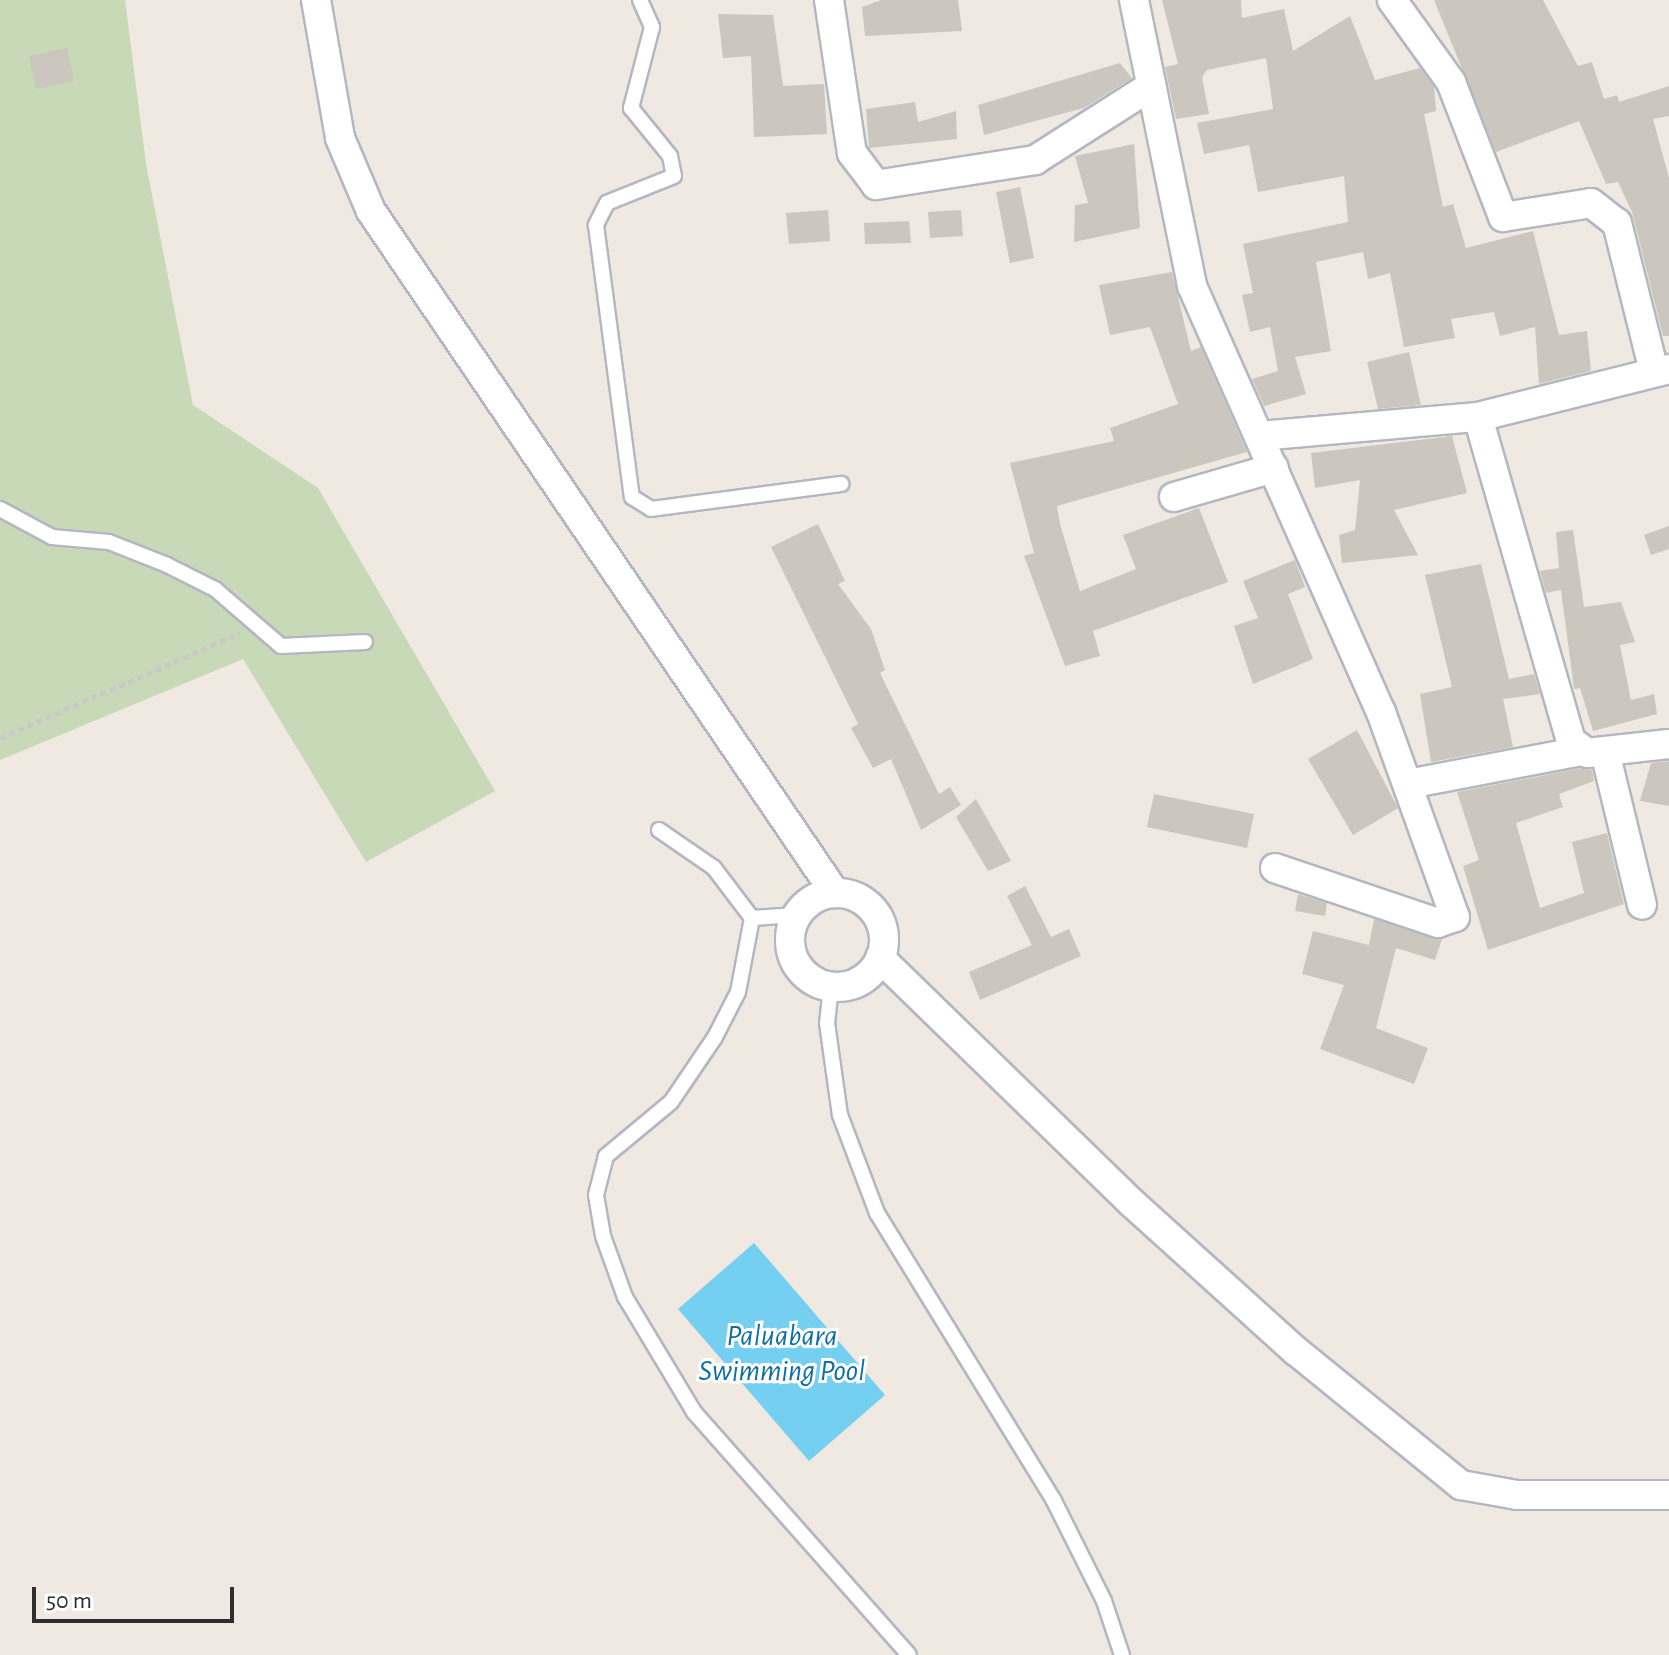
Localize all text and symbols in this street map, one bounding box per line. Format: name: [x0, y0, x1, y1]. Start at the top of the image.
water label: Paluabara Swimming Pool: [698, 1318, 866, 1388]
scale bar: [36, 1571, 238, 1621]
text: 50 m: [46, 1589, 92, 1613]

